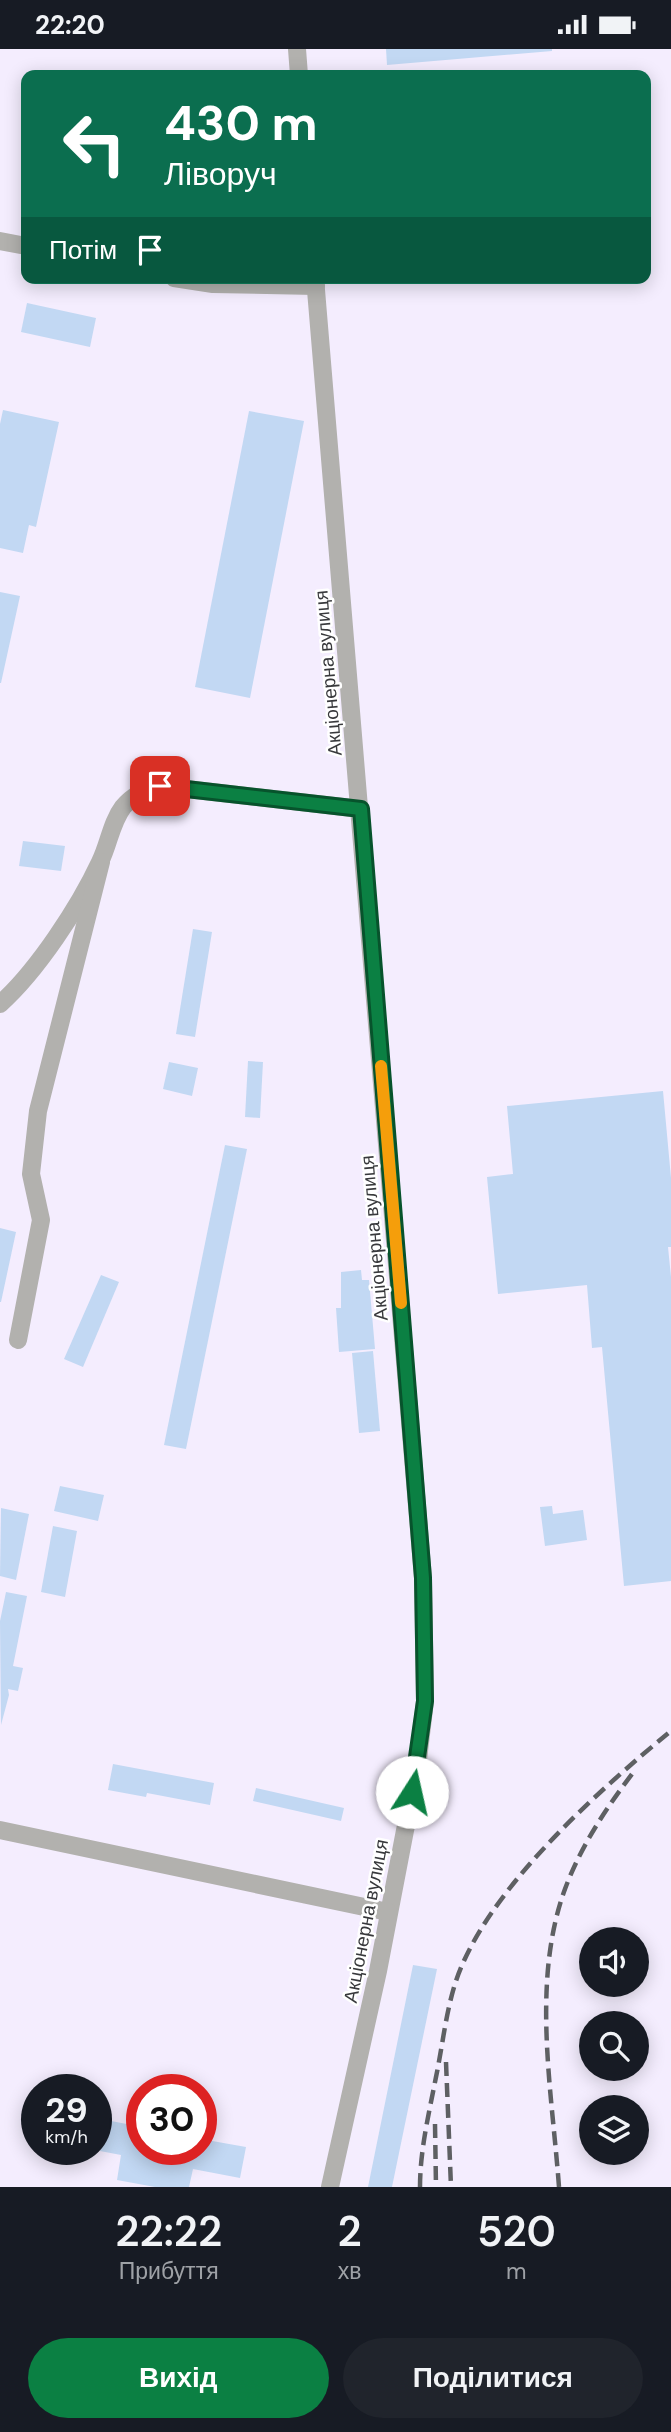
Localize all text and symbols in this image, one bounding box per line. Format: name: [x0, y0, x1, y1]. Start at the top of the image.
text: 22:20: [35, 8, 105, 42]
text: 430 m: [164, 91, 318, 155]
icon: left: [49, 98, 140, 189]
text: Ліворуч: [164, 153, 277, 195]
icon: arrive: [131, 231, 169, 269]
text: Потім: [49, 233, 117, 267]
street label: Акціонерна вулиця: [308, 589, 348, 757]
pin: [130, 756, 190, 816]
icon: arrive: [141, 767, 179, 805]
street label: Акціонерна вулиця: [354, 1154, 394, 1322]
position arrow: [375, 1755, 449, 1829]
street label: Акціонерна вулиця: [338, 1837, 394, 2005]
map controls: [579, 1927, 649, 2165]
button: sound: [579, 1927, 649, 1997]
button: search: [579, 2011, 649, 2081]
speed limit sign: 30: [126, 2074, 217, 2165]
text: 29: [45, 2087, 88, 2133]
button: layers: [579, 2095, 649, 2165]
text: km/h: [45, 2125, 88, 2149]
text: 22:22: [115, 2204, 222, 2259]
text: 2: [337, 2204, 362, 2259]
text: 520: [477, 2204, 556, 2259]
text: Прибуття: [119, 2256, 219, 2286]
text: хв: [338, 2256, 361, 2286]
text: m: [506, 2256, 527, 2286]
button: Вихід: [28, 2338, 329, 2418]
button: Поділитися: [343, 2338, 643, 2418]

